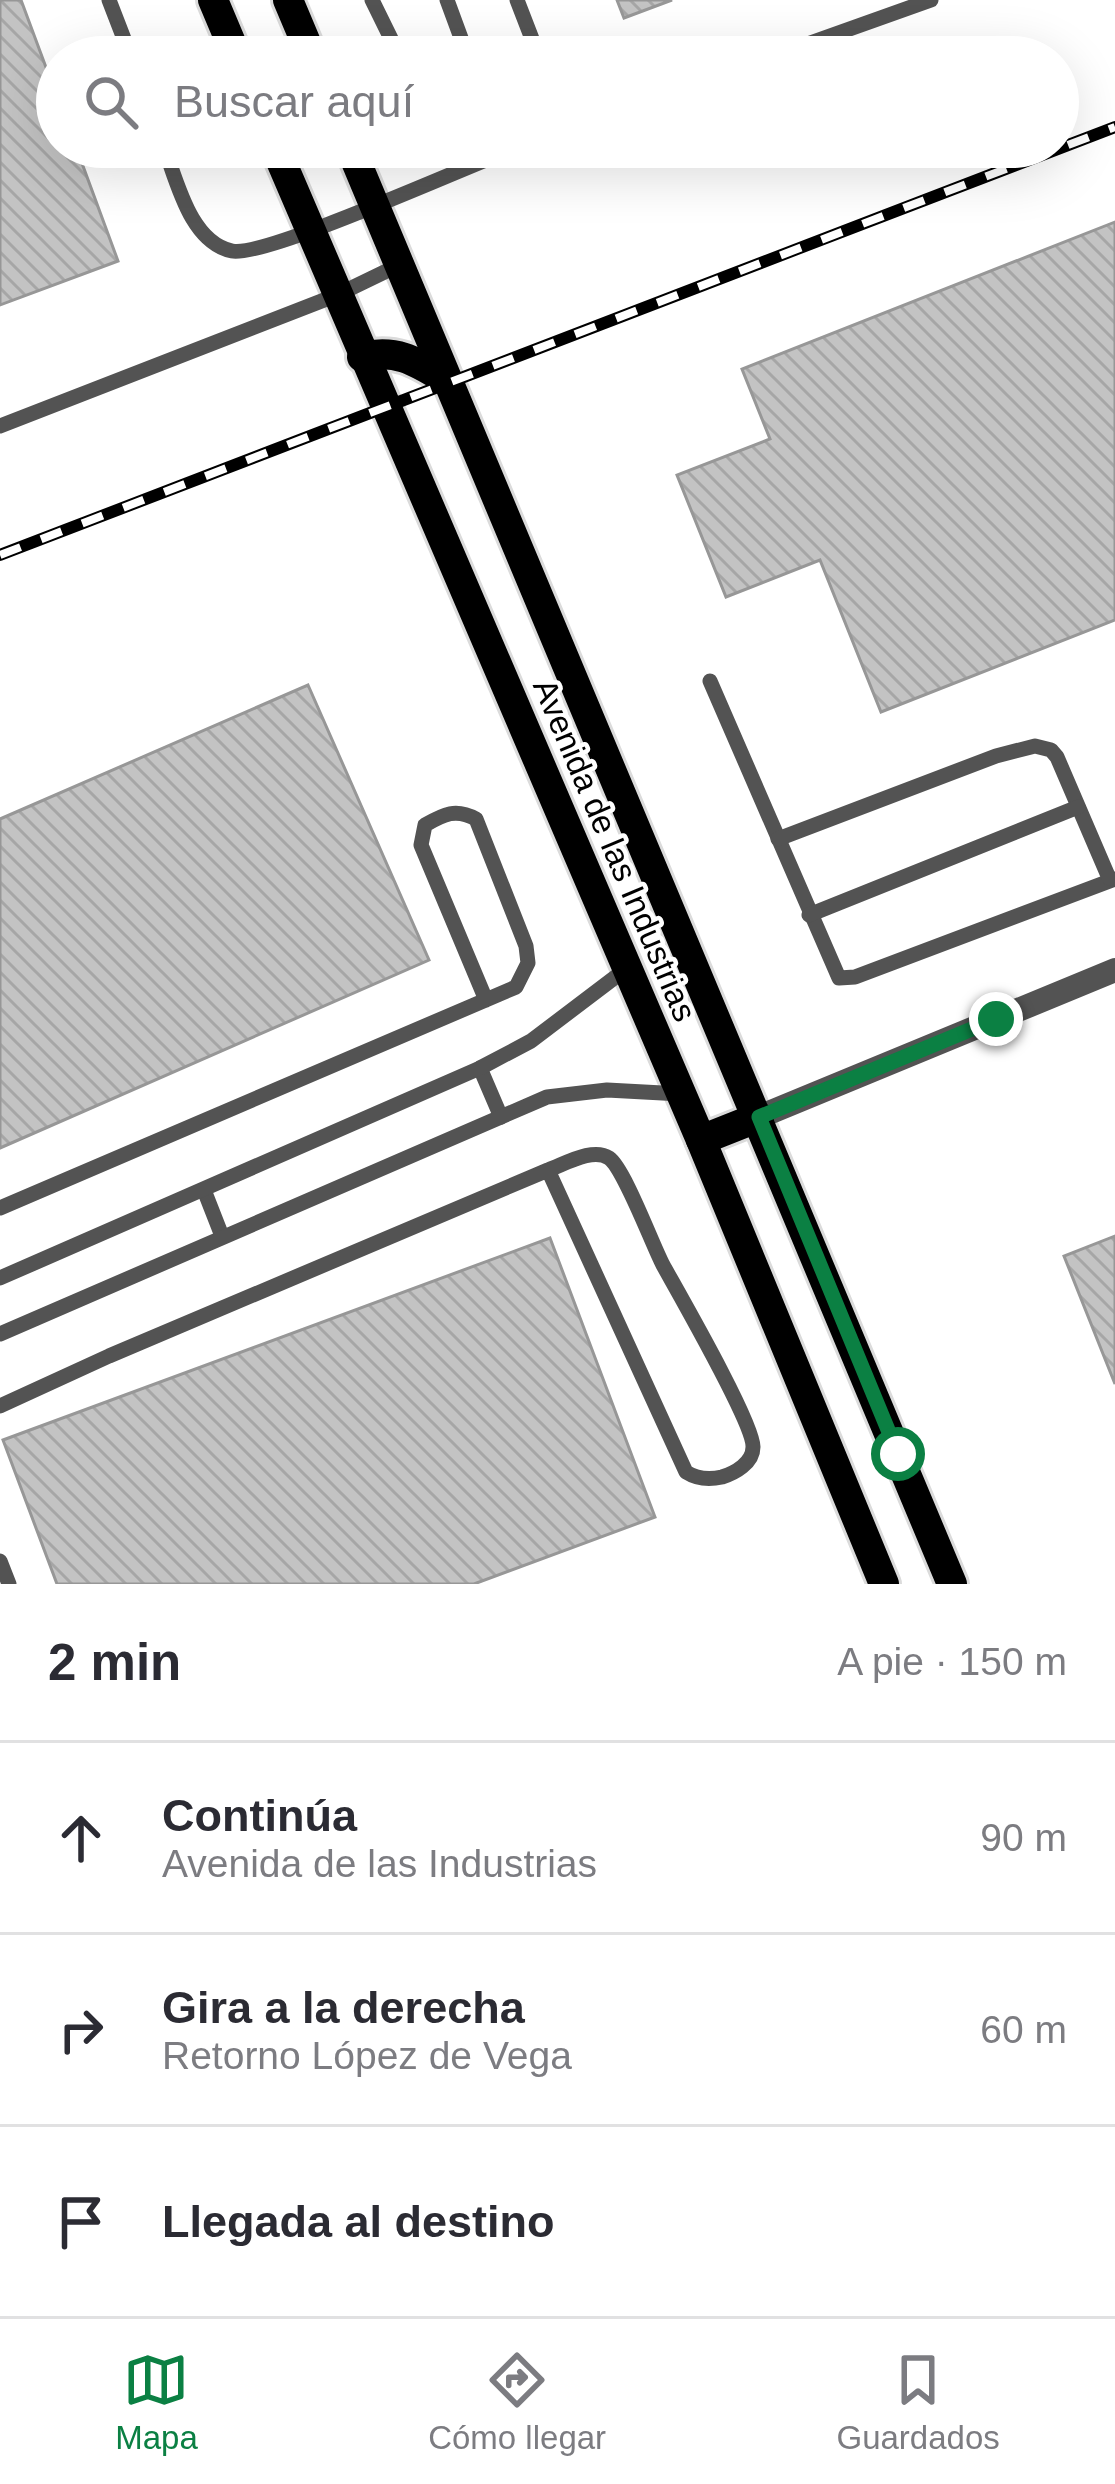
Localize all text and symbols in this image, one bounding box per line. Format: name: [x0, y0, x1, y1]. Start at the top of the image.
search box: [36, 36, 1079, 168]
icon: search: [78, 69, 144, 135]
text: Buscar aquí: [174, 76, 414, 127]
street label: Avenida de las Industrias: [526, 673, 704, 1027]
route end: [969, 992, 1023, 1046]
route start: [871, 1427, 925, 1481]
text: 2 min: [48, 1634, 181, 1691]
text: A pie · 150 m: [837, 1640, 1067, 1683]
text: Continúa: [162, 1790, 357, 1841]
icon: ahead: [48, 1805, 114, 1871]
text: 90 m: [980, 1816, 1067, 1859]
text: Avenida de las Industrias: [162, 1842, 597, 1885]
text: Gira a la derecha: [162, 1982, 525, 2033]
icon: right: [48, 1997, 114, 2063]
text: 60 m: [980, 2008, 1067, 2051]
text: Retorno López de Vega: [162, 2034, 572, 2077]
icon: arrive: [48, 2189, 114, 2255]
text: Llegada al destino: [162, 2196, 555, 2247]
tab: Mapa: [115, 2347, 198, 2457]
tab: Cómo llegar: [428, 2347, 606, 2457]
tab: Guardados: [837, 2347, 1000, 2457]

